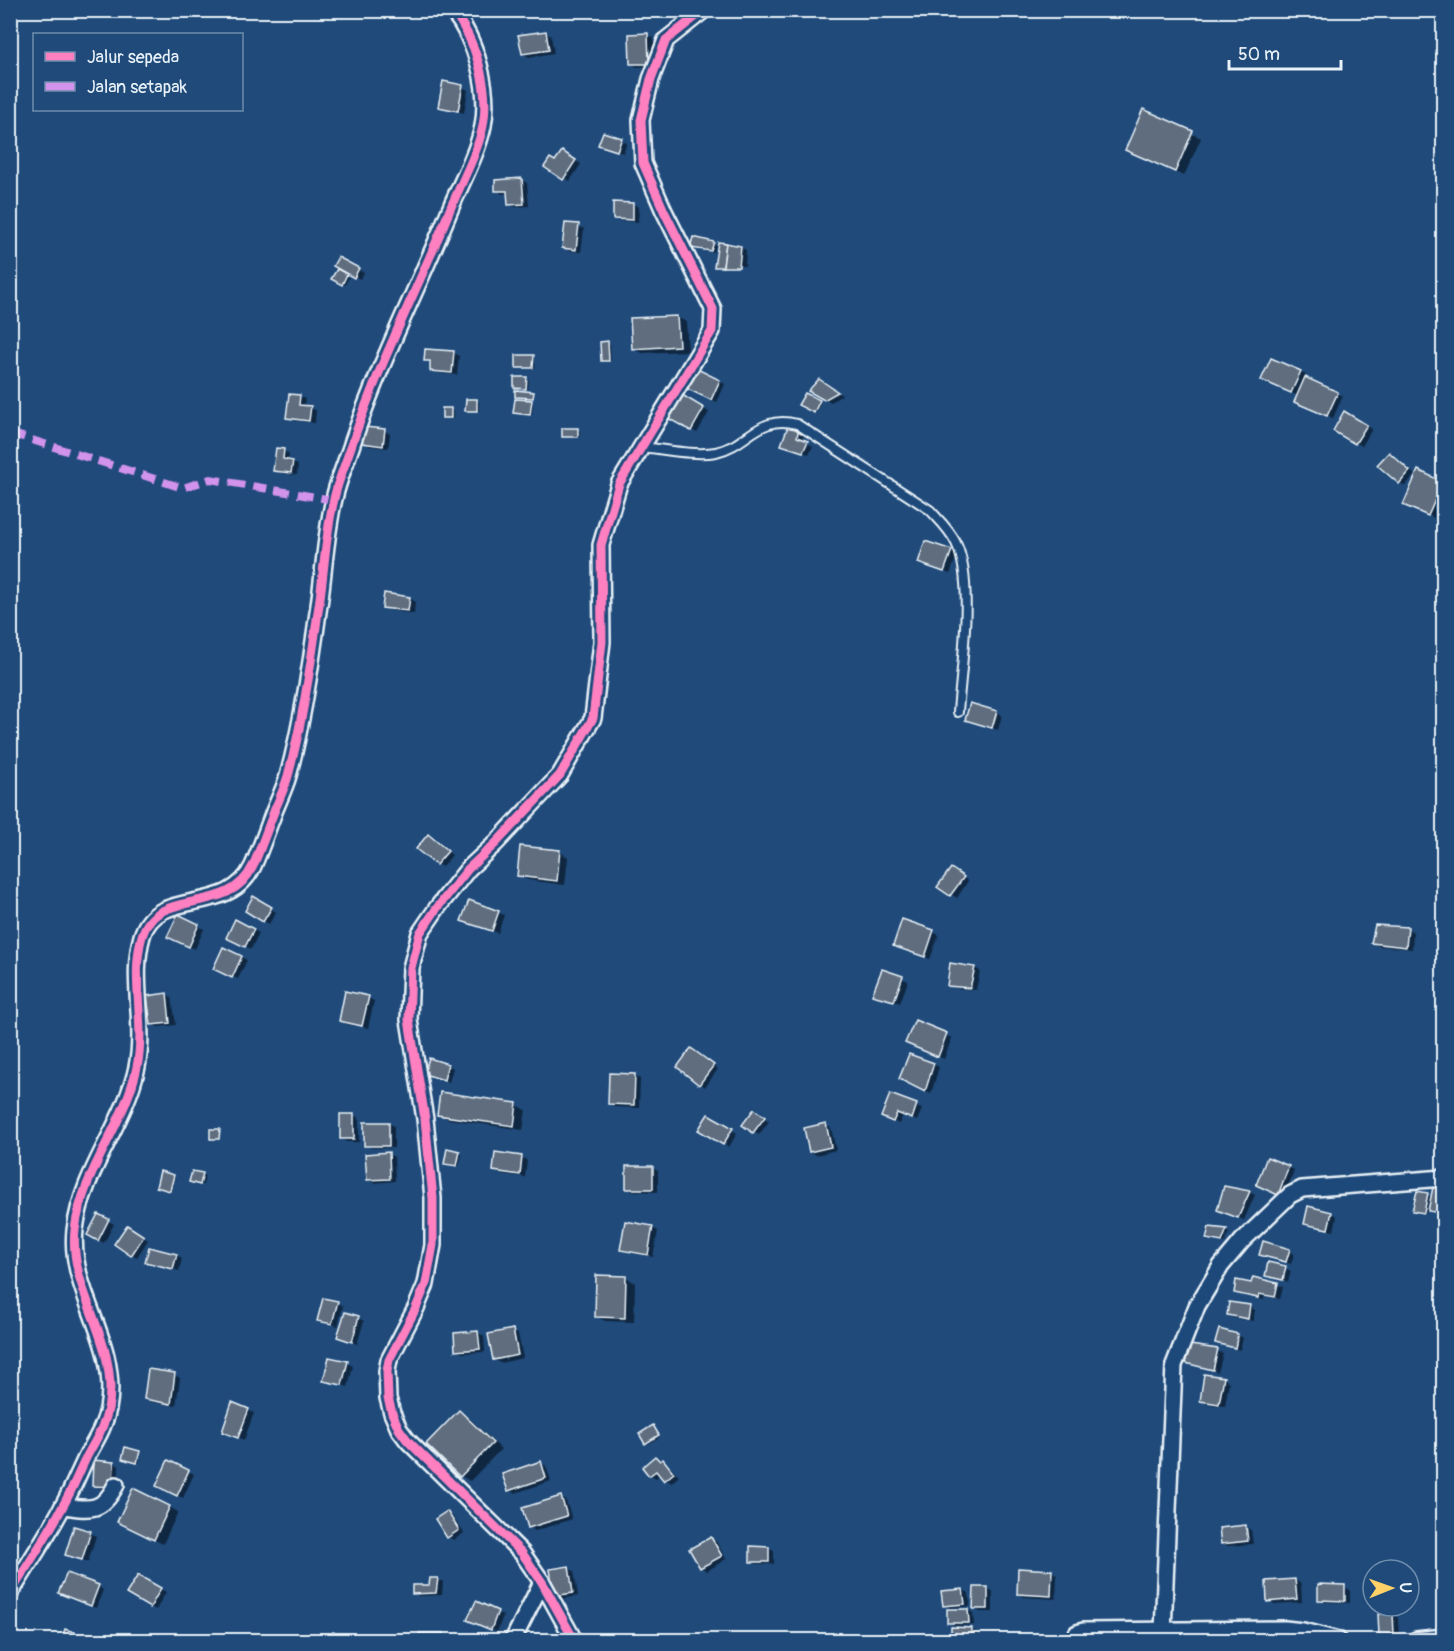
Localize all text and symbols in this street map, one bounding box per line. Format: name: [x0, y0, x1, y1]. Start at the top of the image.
legend: [33, 33, 243, 111]
scale bar: [1229, 33, 1342, 71]
text: 50 m: [1238, 43, 1280, 66]
text: Jalur sepeda: [87, 46, 179, 69]
text: Jalan setapak: [87, 76, 188, 99]
north arrow: [1361, 1558, 1421, 1618]
text: U: [1395, 1582, 1415, 1594]

